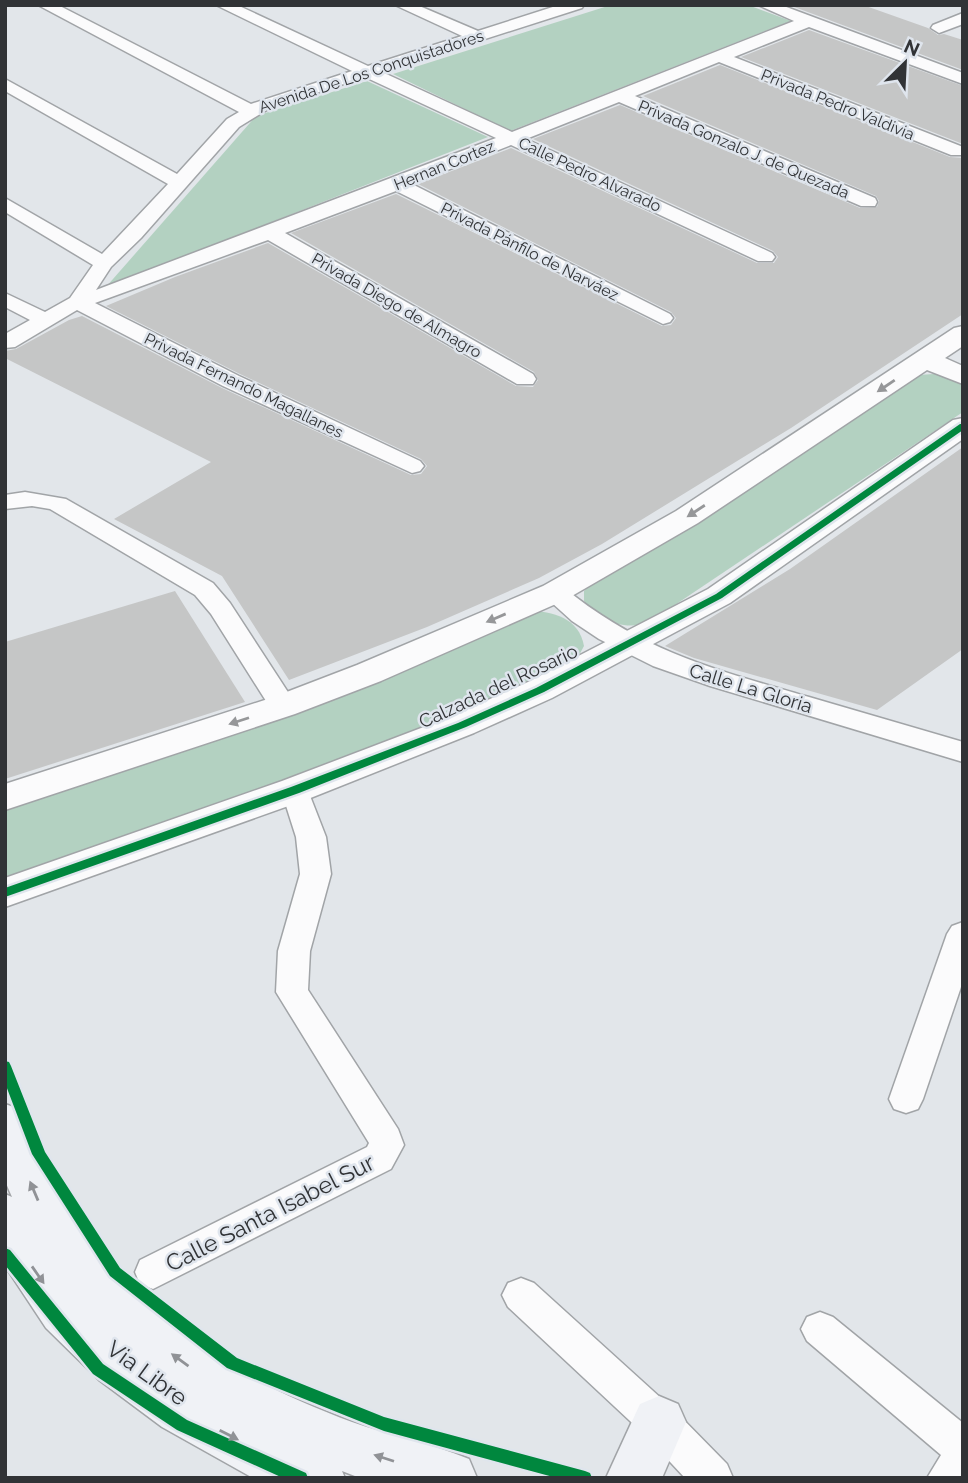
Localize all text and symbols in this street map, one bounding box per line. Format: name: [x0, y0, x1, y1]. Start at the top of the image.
street label: Avenida De Los Conquistadores: [256, 26, 486, 117]
north arrow: [870, 28, 940, 98]
text: N: [901, 34, 923, 60]
street label: Privada Pedro Valdivia: [758, 65, 917, 144]
street label: Privada Gonzalo J. de Quezada: [635, 96, 852, 203]
street label: Calle Pedro Alvarado: [515, 133, 664, 216]
street label: Hernan Cortez: [391, 137, 497, 194]
street label: Privada Pánfilo de Narváez: [438, 198, 622, 305]
street label: Privada Diego de Almagro: [308, 249, 485, 362]
street label: Privada Fernando Magallanes: [141, 329, 347, 442]
one-way arrow: [876, 379, 895, 392]
one-way arrow: [686, 504, 705, 517]
one-way arrow: [485, 613, 506, 624]
street label: Calzada del Rosario: [415, 640, 581, 732]
street label: Calle La Gloria: [687, 659, 815, 717]
one-way arrow: [228, 716, 249, 727]
street label: Calle Santa Isabel Sur: [161, 1148, 378, 1277]
one-way arrow: [28, 1180, 39, 1201]
one-way arrow: [31, 1266, 45, 1284]
street label: Via Libre: [102, 1334, 193, 1411]
one-way arrow: [171, 1354, 189, 1368]
one-way arrow: [219, 1429, 239, 1440]
one-way arrow: [373, 1452, 394, 1463]

